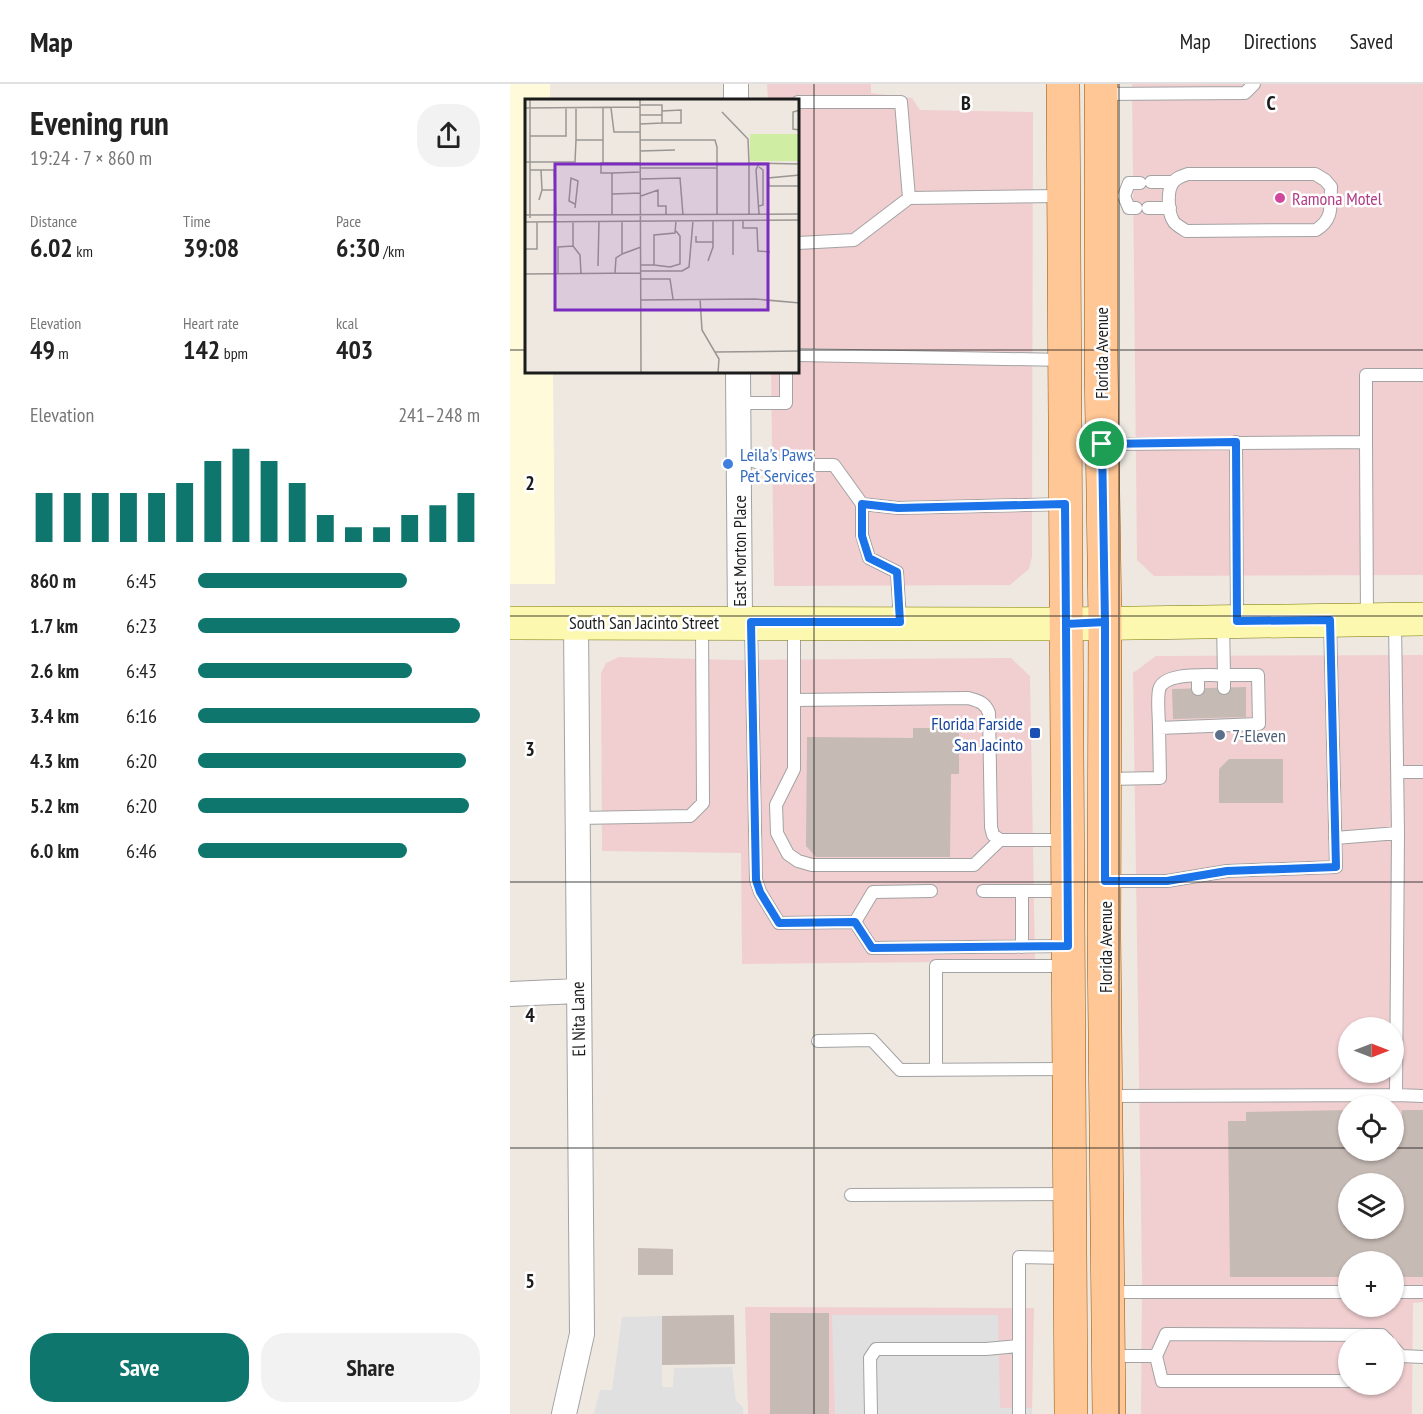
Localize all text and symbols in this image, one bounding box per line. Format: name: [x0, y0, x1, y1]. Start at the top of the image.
text: Map: [30, 23, 73, 60]
text: Map: [1180, 28, 1211, 55]
text: Directions: [1244, 28, 1317, 55]
text: Saved: [1350, 28, 1393, 55]
text: B: [961, 90, 971, 116]
text: C: [1266, 90, 1276, 116]
inset map: [525, 99, 800, 374]
text: Evening run: [30, 101, 169, 144]
button: share: [417, 104, 480, 167]
text: 19:24 · 7 × 860 m: [30, 145, 152, 171]
place label: Ramona Motel: [1292, 187, 1383, 210]
marker: Ramona Motel: [1273, 191, 1287, 205]
text: Distance: [30, 211, 77, 231]
text: Time: [183, 211, 211, 231]
text: Pace: [336, 211, 361, 231]
text: 6.02: [30, 231, 73, 264]
text: 39:08: [183, 231, 239, 264]
text: 6:30: [336, 231, 380, 264]
text: km: [73, 241, 93, 261]
text: /km: [380, 241, 405, 261]
street label: Florida Avenue: [1090, 307, 1113, 399]
text: Elevation: [30, 313, 81, 333]
text: Heart rate: [183, 313, 239, 333]
text: kcal: [336, 313, 358, 333]
text: 49: [30, 333, 55, 366]
text: 142: [183, 333, 220, 366]
text: 403: [336, 333, 373, 366]
text: m: [55, 343, 69, 363]
text: bpm: [220, 343, 248, 363]
text: Elevation: [30, 402, 94, 428]
text: 241–248 m: [398, 402, 480, 428]
pin: [1076, 418, 1127, 469]
icon: arrive: [1085, 427, 1118, 460]
place label: Leila's Paws Pet Services: [740, 443, 814, 487]
marker: Leila's Paws Pet Services: [721, 457, 735, 471]
text: 2: [525, 470, 535, 496]
street label: East Morton Place: [728, 495, 751, 607]
text: 860 m: [30, 568, 76, 594]
text: 6:45: [126, 568, 157, 594]
street label: South San Jacinto Street: [569, 611, 719, 634]
text: 1.7 km: [30, 613, 78, 639]
text: 6:23: [126, 613, 157, 639]
text: 2.6 km: [30, 658, 79, 684]
text: 6:43: [126, 658, 157, 684]
text: 3.4 km: [30, 703, 79, 729]
text: 6:16: [126, 703, 157, 729]
place label: Florida Farside San Jacinto: [931, 712, 1023, 756]
place label: 7-Eleven: [1232, 724, 1286, 747]
marker: Florida Farside San Jacinto: [1028, 726, 1042, 740]
marker: 7-Eleven: [1213, 728, 1227, 742]
text: 3: [525, 736, 535, 762]
text: 4.3 km: [30, 748, 79, 774]
text: 6:20: [126, 748, 157, 774]
text: 5.2 km: [30, 793, 79, 819]
text: 6:20: [126, 793, 157, 819]
text: 6.0 km: [30, 838, 79, 864]
text: 6:46: [126, 838, 157, 864]
street label: Florida Avenue: [1094, 901, 1117, 993]
street label: El Nita Lane: [566, 981, 590, 1057]
text: 4: [525, 1002, 535, 1028]
north arrow: [1338, 1017, 1404, 1083]
map controls: [1338, 1017, 1404, 1395]
button: locate: [1338, 1095, 1404, 1161]
button: layers: [1338, 1173, 1404, 1239]
button: +: [1338, 1251, 1404, 1317]
text: 5: [525, 1268, 535, 1294]
button: −: [1338, 1329, 1404, 1395]
button: Save: [30, 1333, 249, 1402]
button: Share: [261, 1333, 480, 1402]

